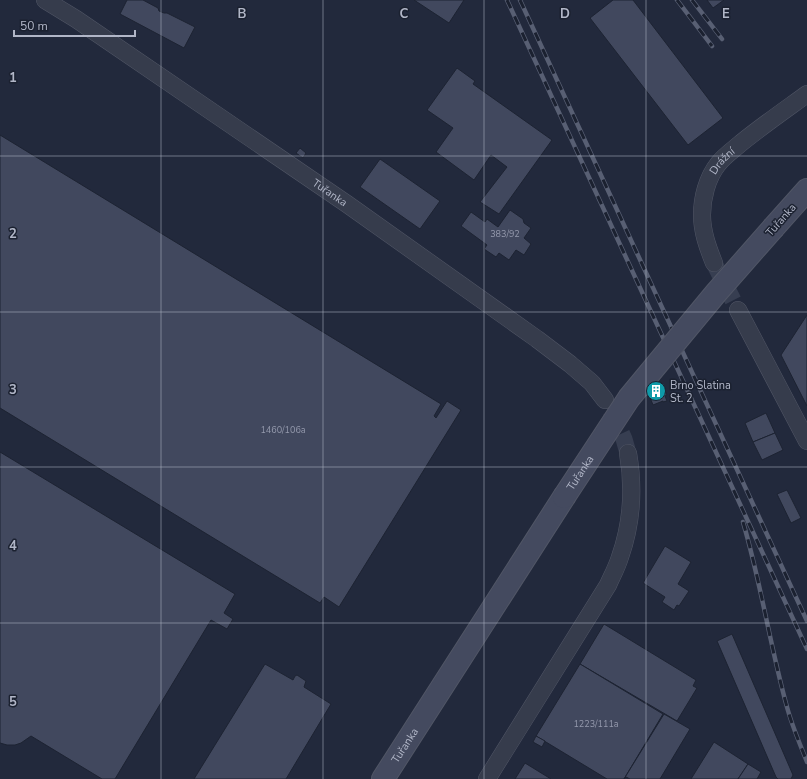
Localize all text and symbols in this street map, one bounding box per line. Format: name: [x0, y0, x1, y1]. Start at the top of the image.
text: B: [238, 5, 247, 23]
text: C: [400, 5, 409, 23]
text: D: [560, 5, 570, 23]
text: E: [722, 5, 730, 23]
scale bar: [14, 12, 135, 38]
text: 50 m: [20, 18, 48, 34]
text: 1: [9, 69, 17, 87]
street label: Drážní: [706, 143, 739, 177]
street label: Tuřanka: [310, 175, 351, 210]
street label: Tuřanka: [762, 200, 800, 240]
text: 2: [9, 225, 17, 243]
house number: 383/92: [490, 228, 520, 240]
place label: Brno Slatina St. 2: [670, 378, 731, 406]
building icon: Brno Slatina St. 2: [645, 380, 667, 402]
text: 3: [9, 381, 17, 399]
house number: 1460/106a: [260, 424, 306, 436]
street label: Tuřanka: [563, 452, 597, 493]
text: 4: [9, 537, 17, 555]
text: 5: [9, 693, 17, 711]
house number: 1223/111a: [573, 718, 619, 730]
street label: Tuřanka: [388, 725, 422, 766]

